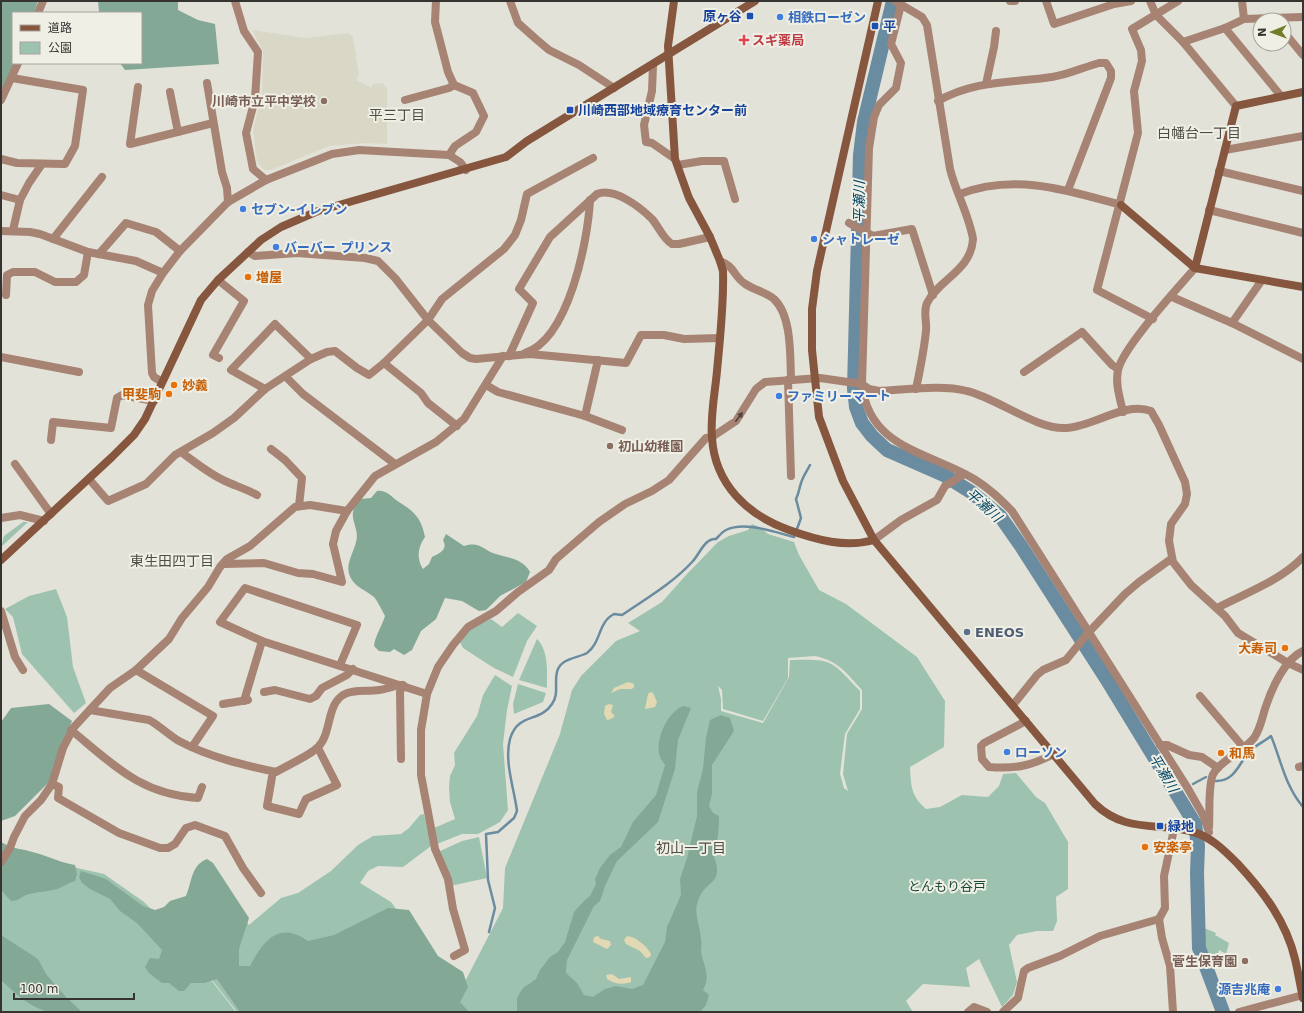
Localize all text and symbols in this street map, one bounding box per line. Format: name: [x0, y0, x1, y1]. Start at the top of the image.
place label: 原ヶ谷: [703, 9, 742, 24]
place label: 相鉄ローゼン: [788, 10, 866, 25]
marker: 原ヶ谷: [745, 11, 755, 21]
legend: [12, 12, 142, 64]
marker: 相鉄ローゼン: [775, 12, 785, 22]
north arrow: [1252, 12, 1292, 52]
place label: 平: [883, 19, 896, 34]
text: 道路: [48, 21, 72, 35]
marker: 平: [870, 21, 880, 31]
text: N: [1256, 27, 1269, 37]
place label: スギ薬局: [752, 33, 804, 48]
marker: スギ薬局: [739, 35, 749, 45]
text: 公園: [48, 41, 72, 55]
place label: 川崎市立平中学校: [212, 94, 316, 109]
marker: 川崎市立平中学校: [319, 96, 329, 106]
place label: 川崎西部地域療育センター前: [578, 103, 747, 118]
marker: 川崎西部地域療育センター前: [565, 105, 575, 115]
district label: 平三丁目: [369, 107, 425, 123]
district label: 白幡台一丁目: [1157, 125, 1241, 141]
water label: 平瀬川: [851, 179, 867, 223]
place label: セブン-イレブン: [251, 202, 347, 217]
marker: セブン-イレブン: [238, 204, 248, 214]
place label: シャトレーゼ: [822, 232, 900, 247]
marker: シャトレーゼ: [809, 234, 819, 244]
place label: バーバー プリンス: [284, 240, 392, 255]
marker: バーバー プリンス: [271, 242, 281, 252]
place label: 増屋: [256, 270, 282, 285]
marker: 増屋: [243, 272, 253, 282]
place label: 妙義: [182, 378, 208, 393]
marker: 妙義: [169, 380, 179, 390]
place label: 甲斐駒: [122, 387, 161, 402]
marker: 甲斐駒: [164, 389, 174, 399]
place label: ファミリーマート: [787, 389, 891, 404]
marker: ファミリーマート: [774, 391, 784, 401]
one-way arrow: [735, 411, 743, 422]
place label: 初山幼稚園: [618, 439, 683, 454]
marker: 初山幼稚園: [605, 441, 615, 451]
water label: 平瀬川: [963, 485, 1006, 526]
district label: 東生田四丁目: [130, 553, 214, 569]
place label: ENEOS: [975, 625, 1024, 640]
marker: ENEOS: [962, 627, 972, 637]
place label: 大寿司: [1238, 641, 1277, 656]
marker: 大寿司: [1280, 643, 1290, 653]
place label: ローソン: [1015, 745, 1067, 760]
place label: 和馬: [1229, 746, 1255, 761]
marker: ローソン: [1002, 747, 1012, 757]
marker: 和馬: [1216, 748, 1226, 758]
water label: 平瀬川: [1146, 751, 1183, 797]
place label: 緑地: [1167, 819, 1194, 834]
marker: 緑地: [1155, 821, 1165, 831]
district label: 初山一丁目: [656, 840, 726, 856]
place label: 安楽亭: [1153, 840, 1192, 855]
marker: 安楽亭: [1140, 842, 1150, 852]
park label: とんもり谷戸: [908, 879, 986, 894]
place label: 菅生保育園: [1172, 954, 1237, 969]
marker: 菅生保育園: [1240, 956, 1250, 966]
scale bar: [14, 975, 134, 1001]
text: 100 m: [20, 982, 58, 996]
place label: 源吉兆庵: [1218, 982, 1270, 997]
marker: 源吉兆庵: [1273, 984, 1283, 994]

